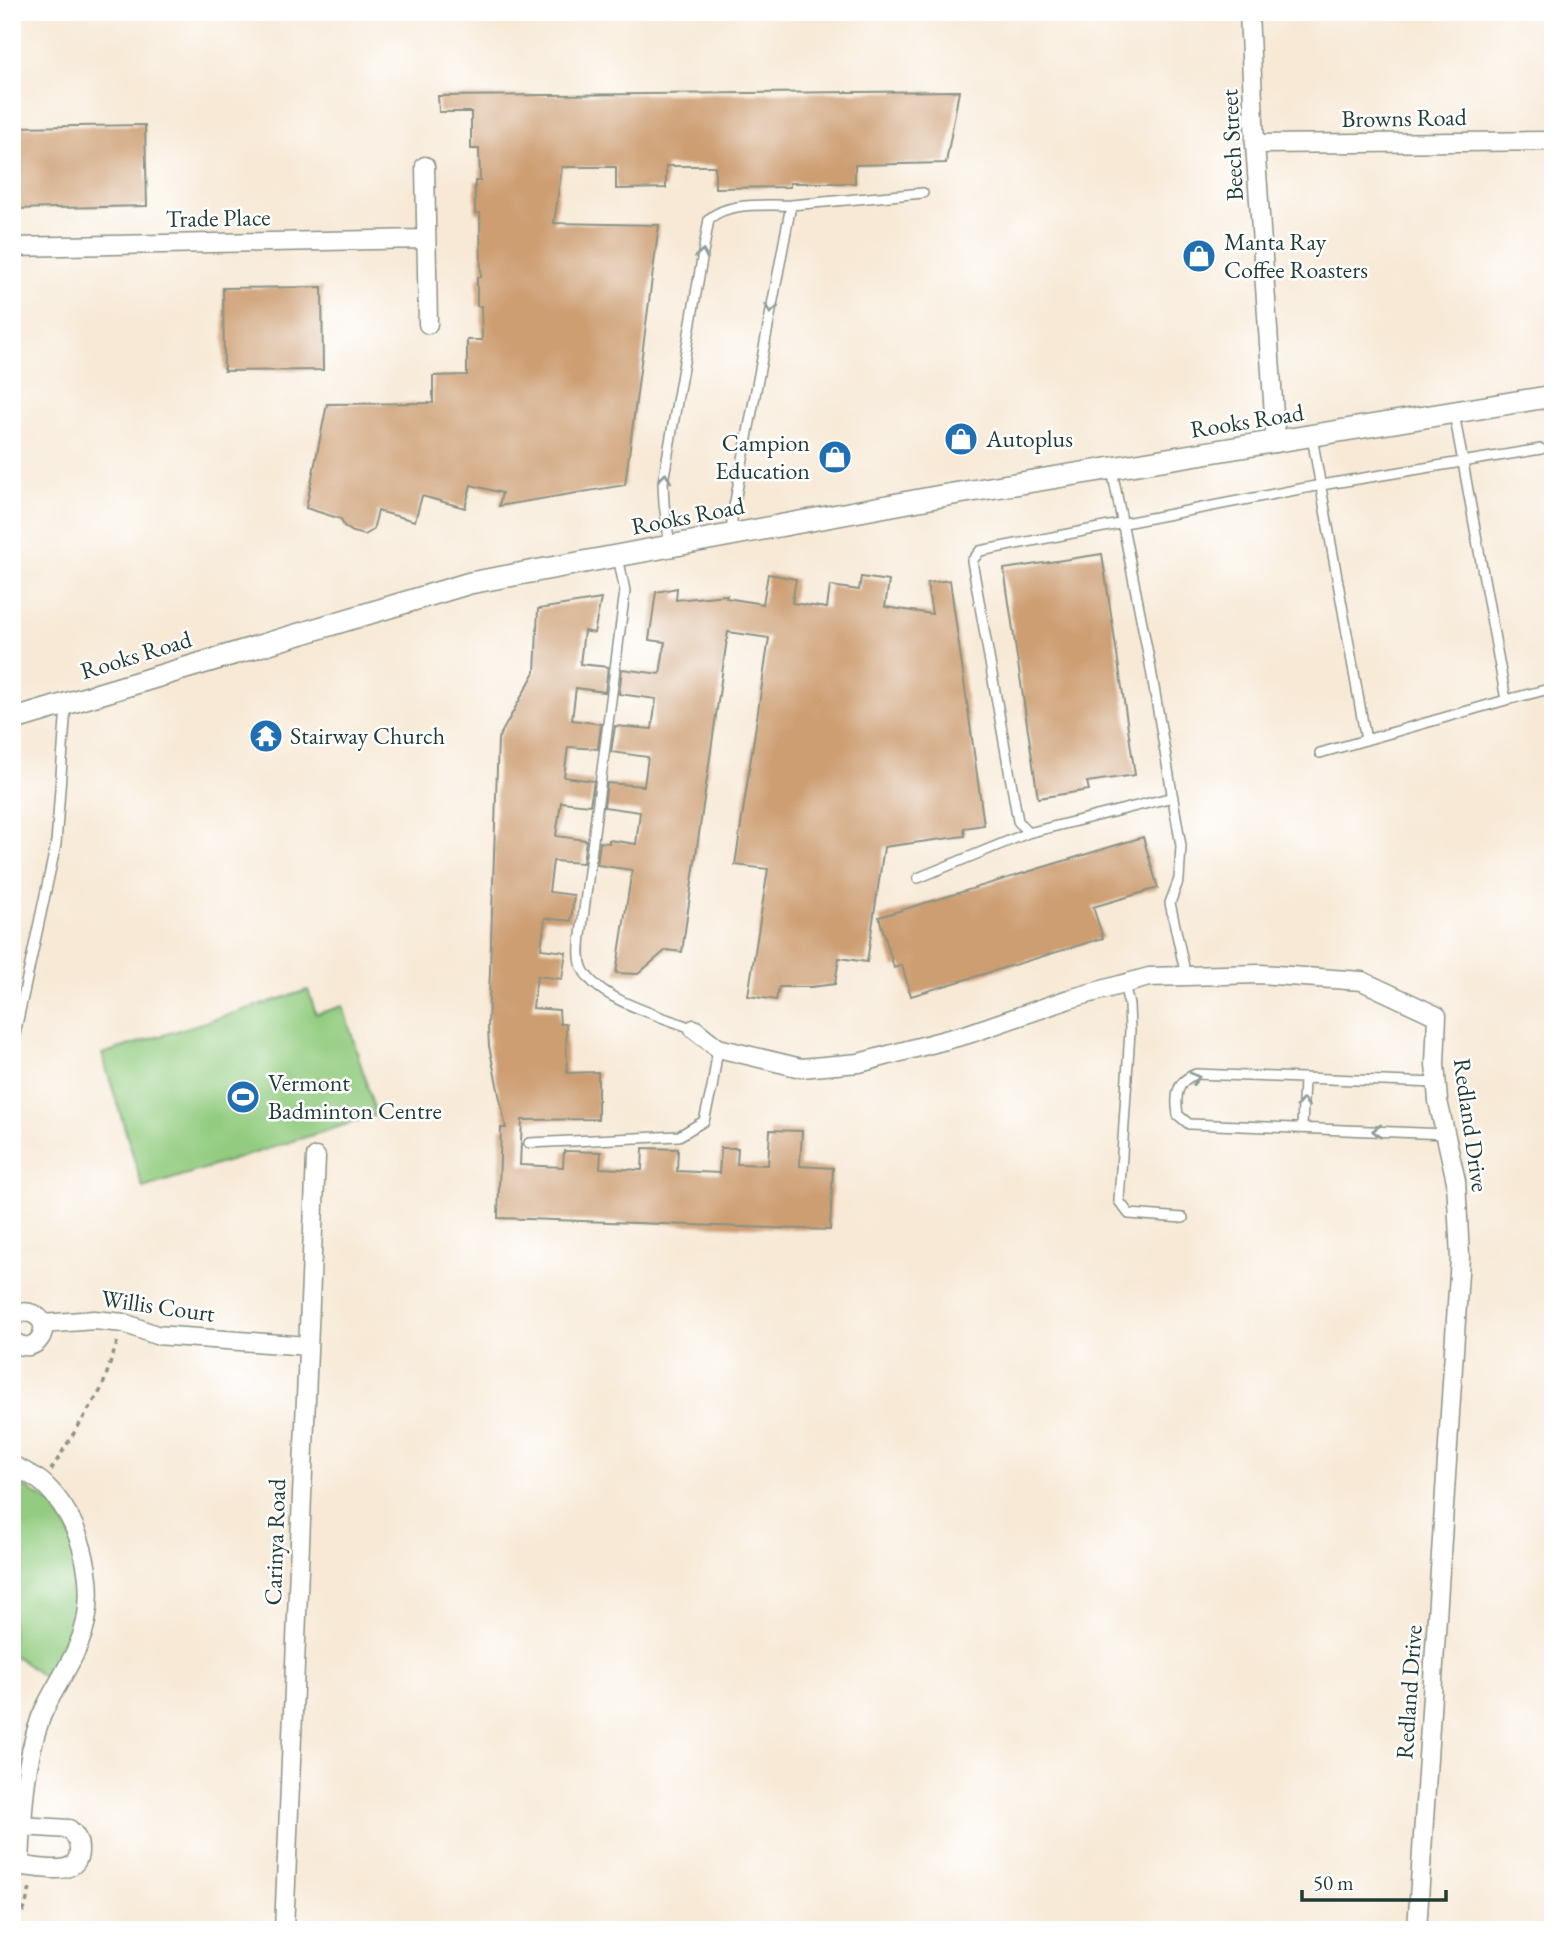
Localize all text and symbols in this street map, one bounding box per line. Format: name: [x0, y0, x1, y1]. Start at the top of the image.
street label: Beech Street: [1213, 88, 1250, 202]
street label: Browns Road: [1341, 101, 1468, 134]
street label: Trade Place: [165, 201, 271, 234]
place label: Manta Ray Coffee Roasters: [1224, 226, 1368, 285]
shop icon: Manta Ray Coffee Roasters: [1180, 237, 1218, 275]
one-way arrow: [694, 248, 709, 260]
one-way arrow: [765, 303, 780, 315]
street label: Rooks Road: [1188, 396, 1307, 445]
shop icon: Autoplus: [942, 420, 980, 458]
place label: Autoplus: [985, 423, 1073, 454]
place label: Campion Education: [715, 427, 810, 486]
shop icon: Campion Education: [816, 438, 854, 476]
one-way arrow: [657, 472, 672, 484]
street label: Rooks Road: [629, 489, 748, 542]
street label: Rooks Road: [77, 623, 196, 686]
temple icon: Stairway Church: [247, 717, 285, 755]
place label: Stairway Church: [290, 720, 445, 751]
street label: Redland Drive: [1447, 1056, 1496, 1194]
place label: Vermont Badminton Centre: [268, 1067, 442, 1126]
one-way arrow: [1188, 1071, 1200, 1086]
sports icon: Vermont Badminton Centre: [224, 1078, 262, 1116]
one-way arrow: [1296, 1098, 1311, 1109]
one-way arrow: [1372, 1123, 1382, 1139]
street label: Willis Court: [99, 1282, 217, 1329]
street label: Carinya Road: [257, 1477, 292, 1606]
street label: Redland Drive: [1388, 1624, 1429, 1760]
scale bar: [1302, 1858, 1446, 1902]
text: 50 m: [1313, 1869, 1354, 1896]

